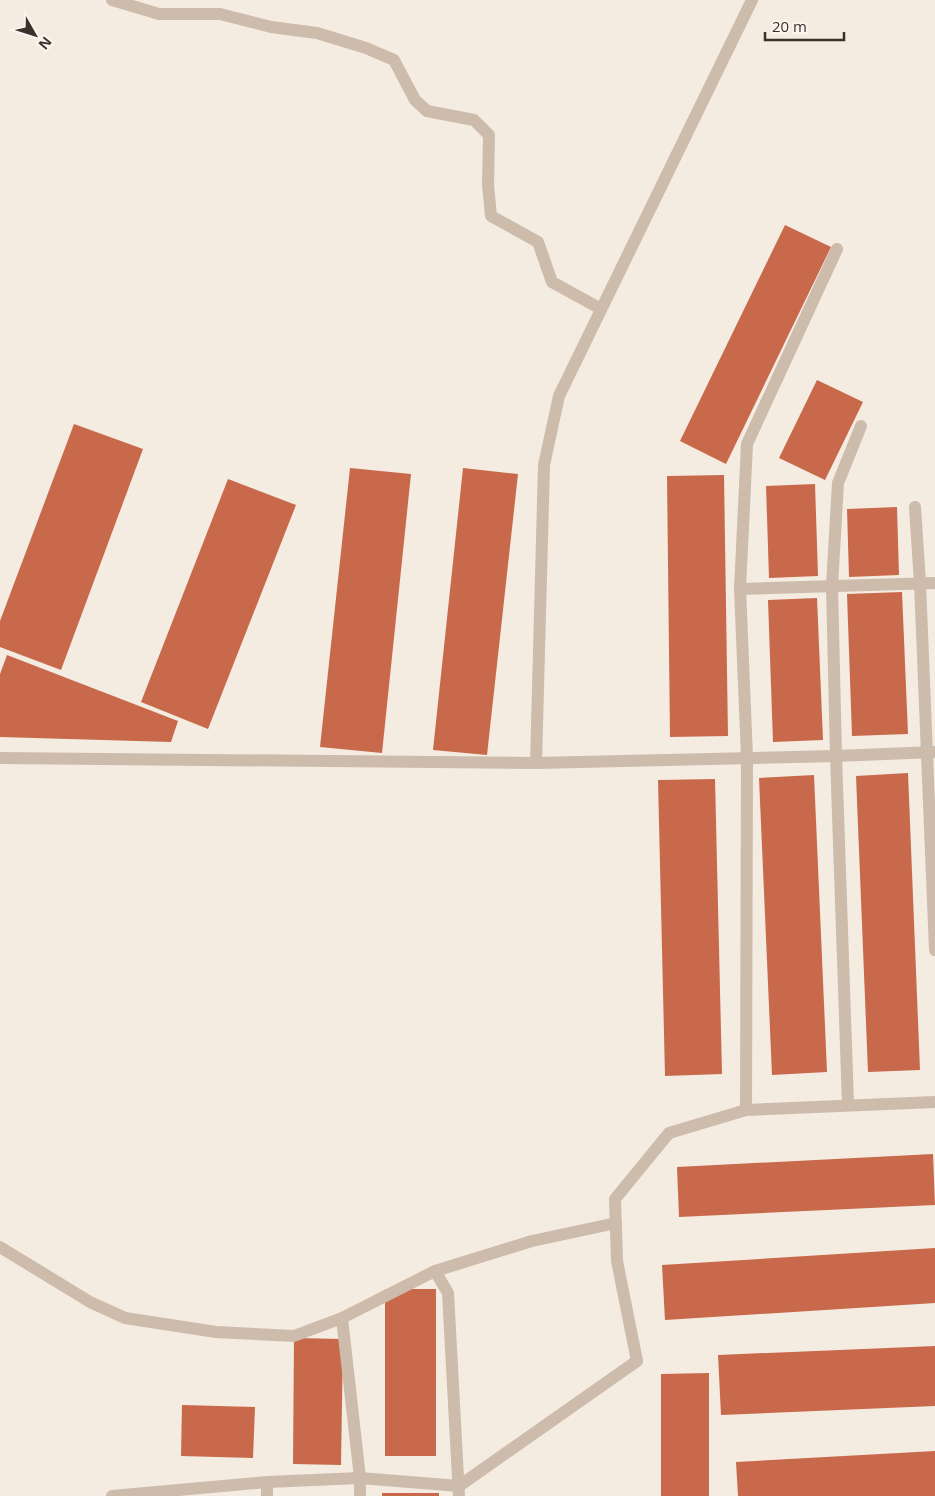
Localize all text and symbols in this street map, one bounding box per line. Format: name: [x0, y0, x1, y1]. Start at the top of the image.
north arrow: [10, 10, 60, 60]
scale bar: [765, 10, 844, 42]
text: 20 m: [772, 16, 807, 36]
text: N: [35, 33, 56, 54]

